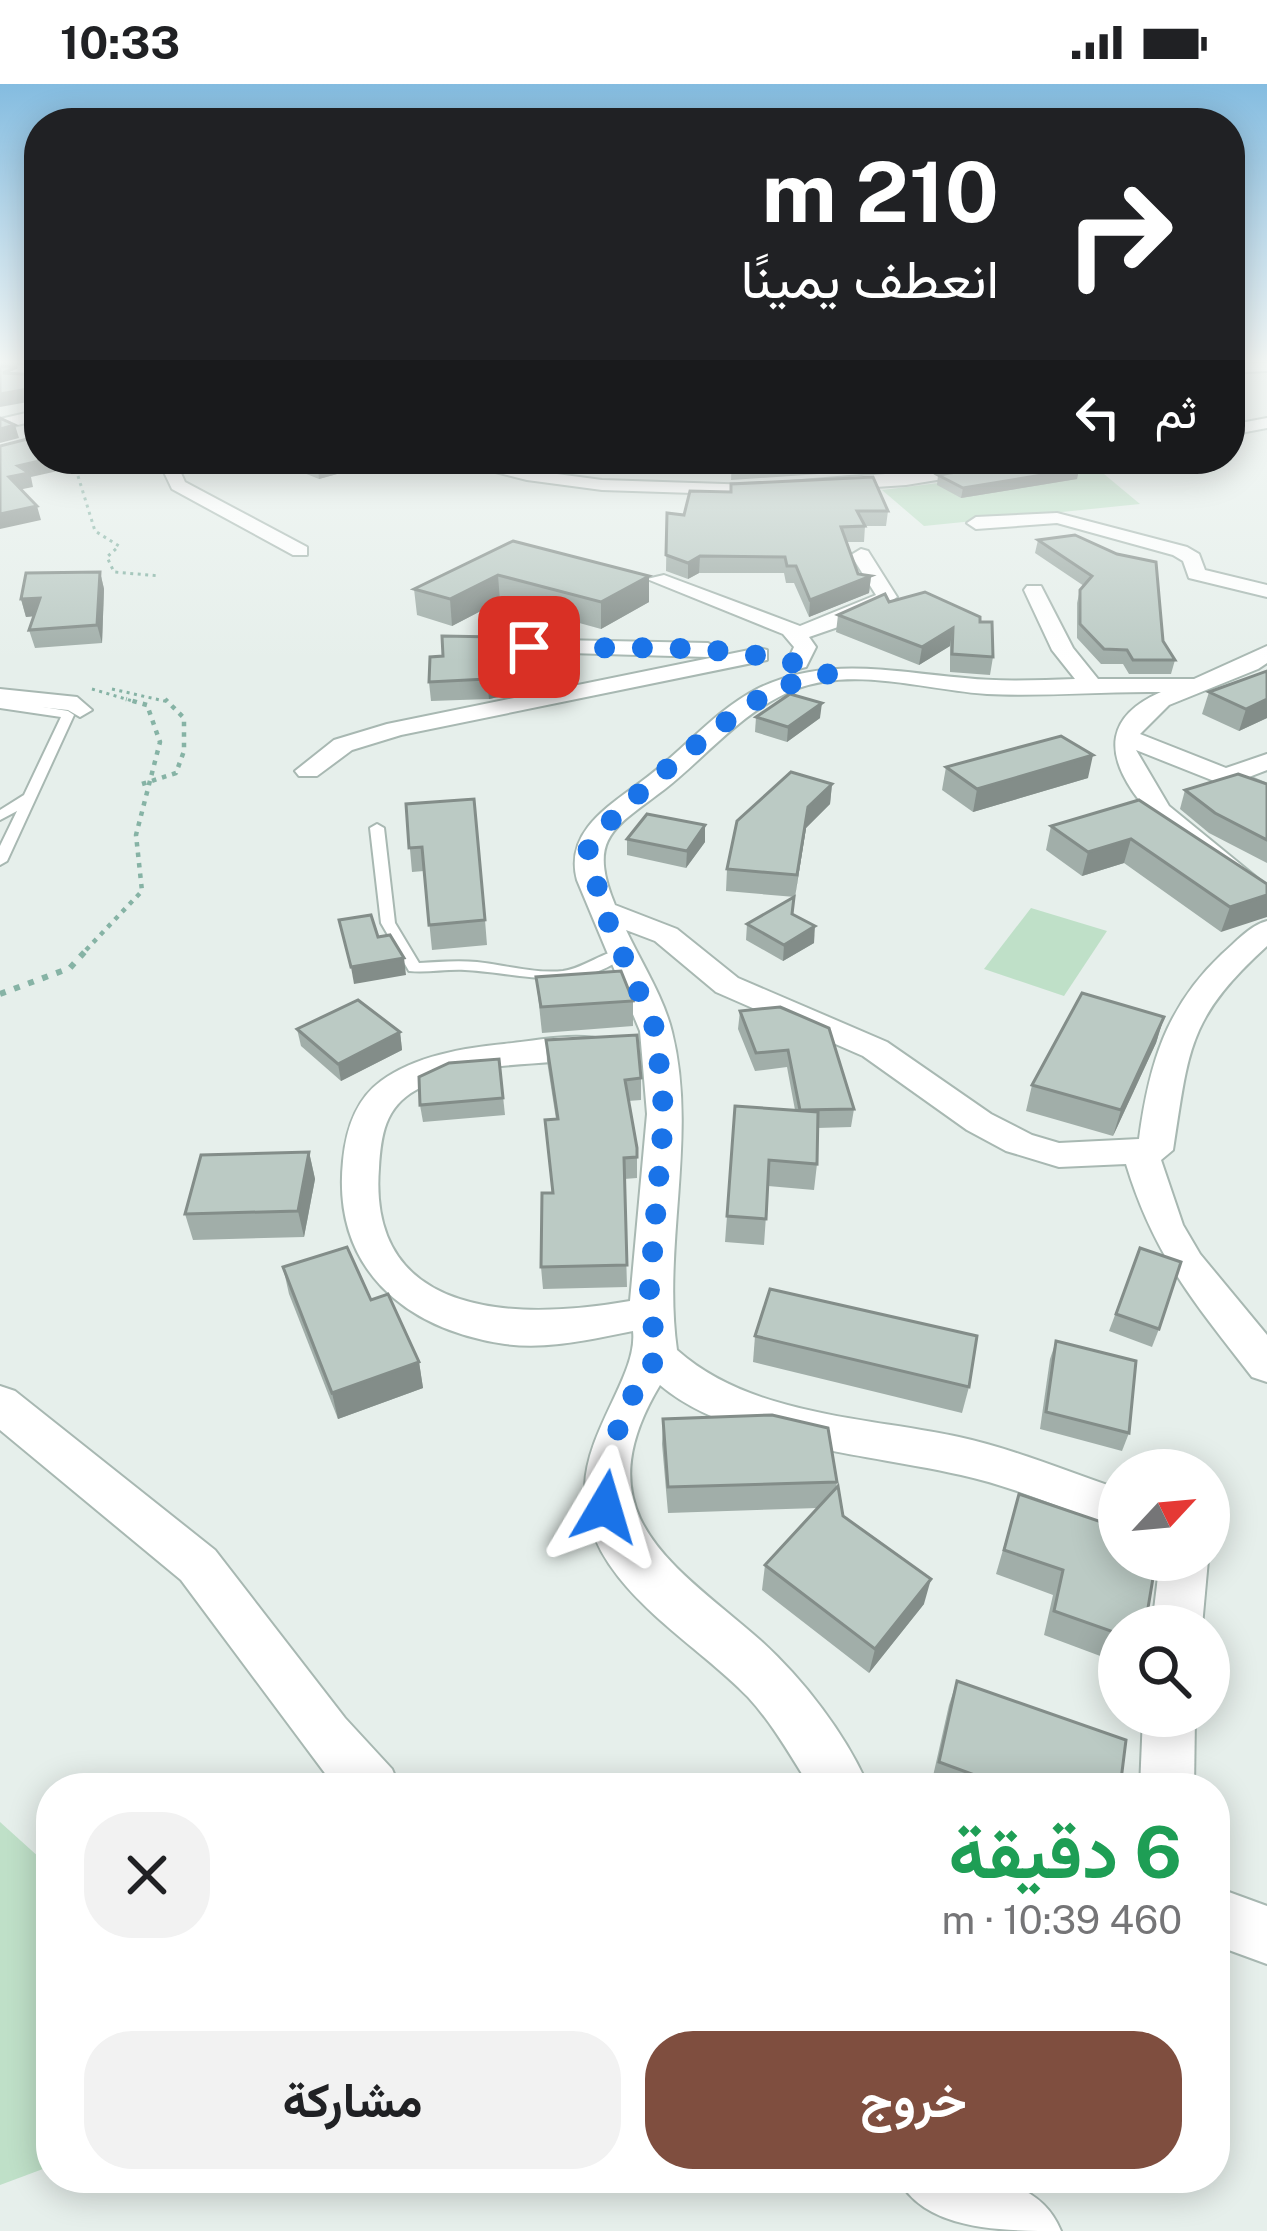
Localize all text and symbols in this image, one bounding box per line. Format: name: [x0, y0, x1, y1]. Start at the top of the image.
text: 10:33: [60, 16, 180, 69]
text: 210 m: [761, 142, 999, 241]
icon: right: [1041, 156, 1197, 312]
text: انعطف يمينًا: [741, 247, 999, 310]
icon: left: [1065, 384, 1131, 450]
text: ثم: [1155, 385, 1197, 438]
pin: [478, 596, 580, 698]
icon: arrive: [496, 614, 562, 680]
position arrow: [542, 1444, 668, 1570]
north arrow: [1098, 1449, 1230, 1581]
map controls: [1098, 1449, 1230, 1737]
button: search: [1098, 1605, 1230, 1737]
text: 6 دقيقة: [948, 1810, 1182, 1894]
button: close: [84, 1812, 210, 1938]
text: 460 m · 10:39: [942, 1897, 1182, 1943]
button: مشاركة: [84, 2031, 621, 2169]
button: خروج: [645, 2031, 1182, 2169]

